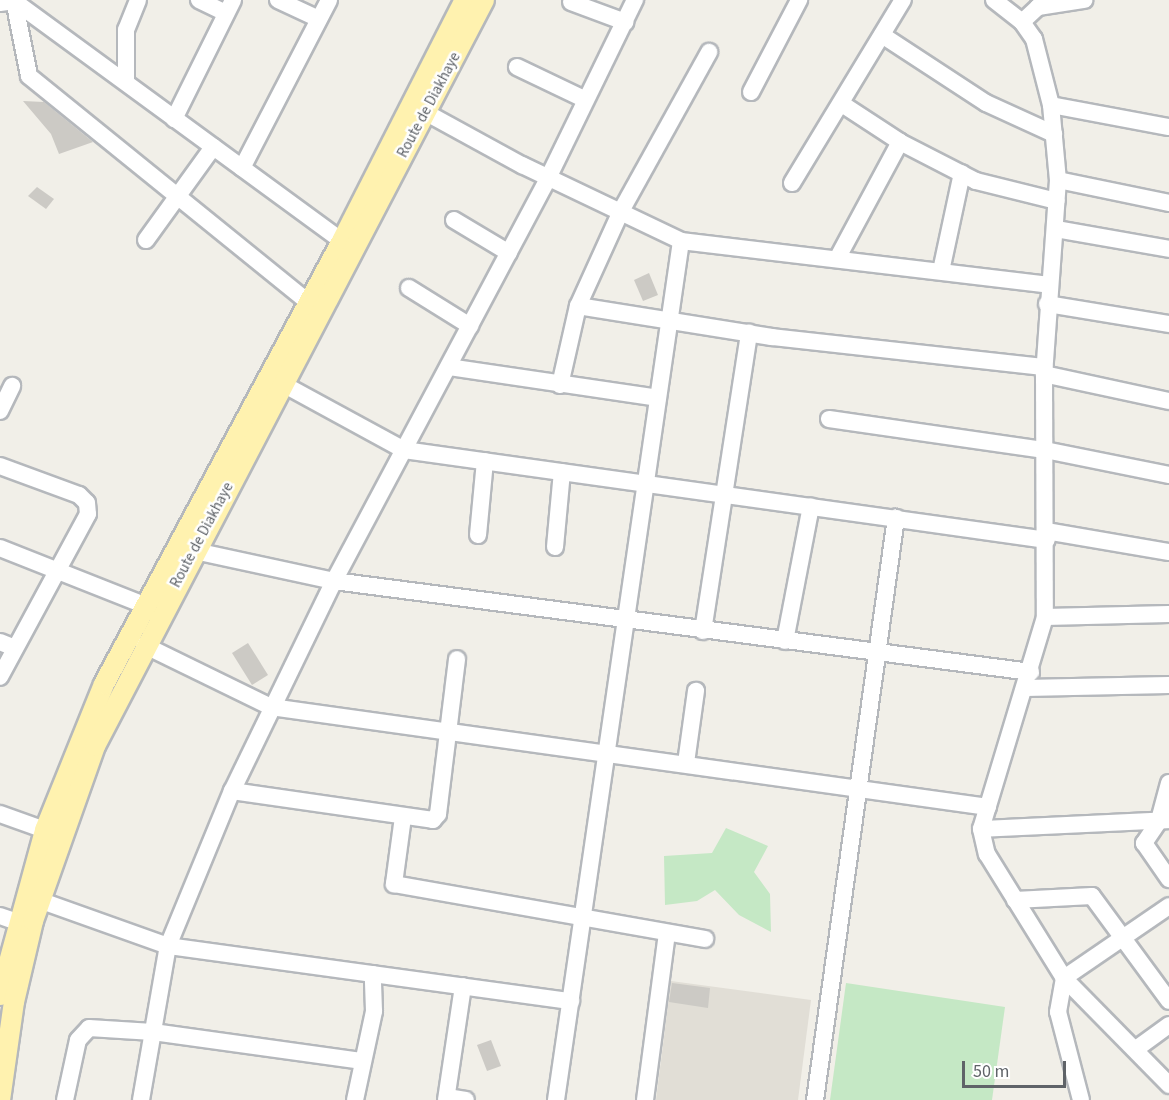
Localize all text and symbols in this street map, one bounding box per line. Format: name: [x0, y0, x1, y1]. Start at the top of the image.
street label: Route de Diakhaye: [394, 49, 464, 161]
street label: Route de Diakhaye: [167, 479, 237, 591]
scale bar: [965, 1049, 1068, 1087]
text: 50 m: [973, 1059, 1009, 1084]

